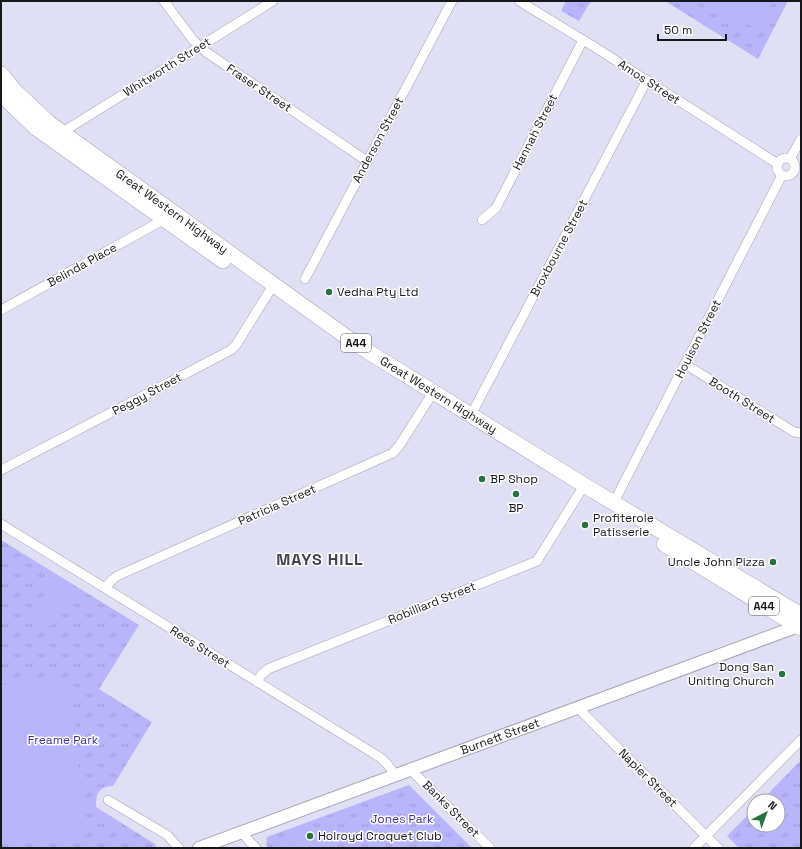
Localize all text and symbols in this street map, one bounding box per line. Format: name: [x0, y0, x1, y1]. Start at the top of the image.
scale bar: [658, 16, 726, 42]
text: 50 m: [664, 22, 692, 38]
street label: Whitworth Street: [120, 34, 214, 100]
street label: Amos Street: [615, 56, 683, 108]
street label: Fraser Street: [223, 60, 295, 116]
street label: Hannah Street: [509, 91, 561, 173]
street label: Anderson Street: [349, 94, 407, 186]
street label: Great Western Highway: [112, 165, 231, 257]
street label: Broxbourne Street: [527, 197, 591, 299]
street label: Belinda Place: [44, 239, 120, 291]
place label: Vedha Pty Ltd: [337, 284, 418, 300]
marker: Vedha Pty Ltd: [324, 287, 334, 297]
street label: Houison Street: [671, 297, 725, 381]
road number: A44: [341, 334, 371, 352]
street label: Great Western Highway: [377, 353, 500, 437]
street label: Peggy Street: [109, 369, 185, 419]
street label: Booth Street: [706, 373, 778, 427]
place label: BP Shop: [490, 471, 538, 487]
marker: BP Shop: [477, 474, 487, 484]
street label: Patricia Street: [236, 481, 318, 529]
marker: BP: [511, 489, 521, 499]
place label: BP: [508, 500, 524, 516]
place label: Profiterole Patisserie: [593, 510, 654, 540]
marker: Profiterole Patisserie: [580, 520, 590, 530]
district label: MAYS HILL: [276, 549, 364, 570]
place label: Uncle John Pizza: [668, 554, 765, 570]
marker: Uncle John Pizza: [768, 557, 778, 567]
street label: Robilliard Street: [386, 578, 478, 628]
road number: A44: [749, 597, 779, 615]
street label: Rees Street: [167, 622, 233, 672]
place label: Dong San Uniting Church: [688, 659, 774, 689]
marker: Dong San Uniting Church: [777, 669, 787, 679]
street label: Burnett Street: [458, 714, 542, 758]
park label: Freame Park: [28, 732, 99, 748]
street label: Napier Street: [615, 745, 681, 811]
street label: Banks Street: [419, 777, 483, 841]
north arrow: [746, 793, 786, 833]
text: N: [765, 798, 780, 813]
park label: Jones Park: [370, 811, 434, 827]
place label: Holroyd Croquet Club: [318, 828, 442, 844]
marker: Holroyd Croquet Club: [305, 831, 315, 841]

